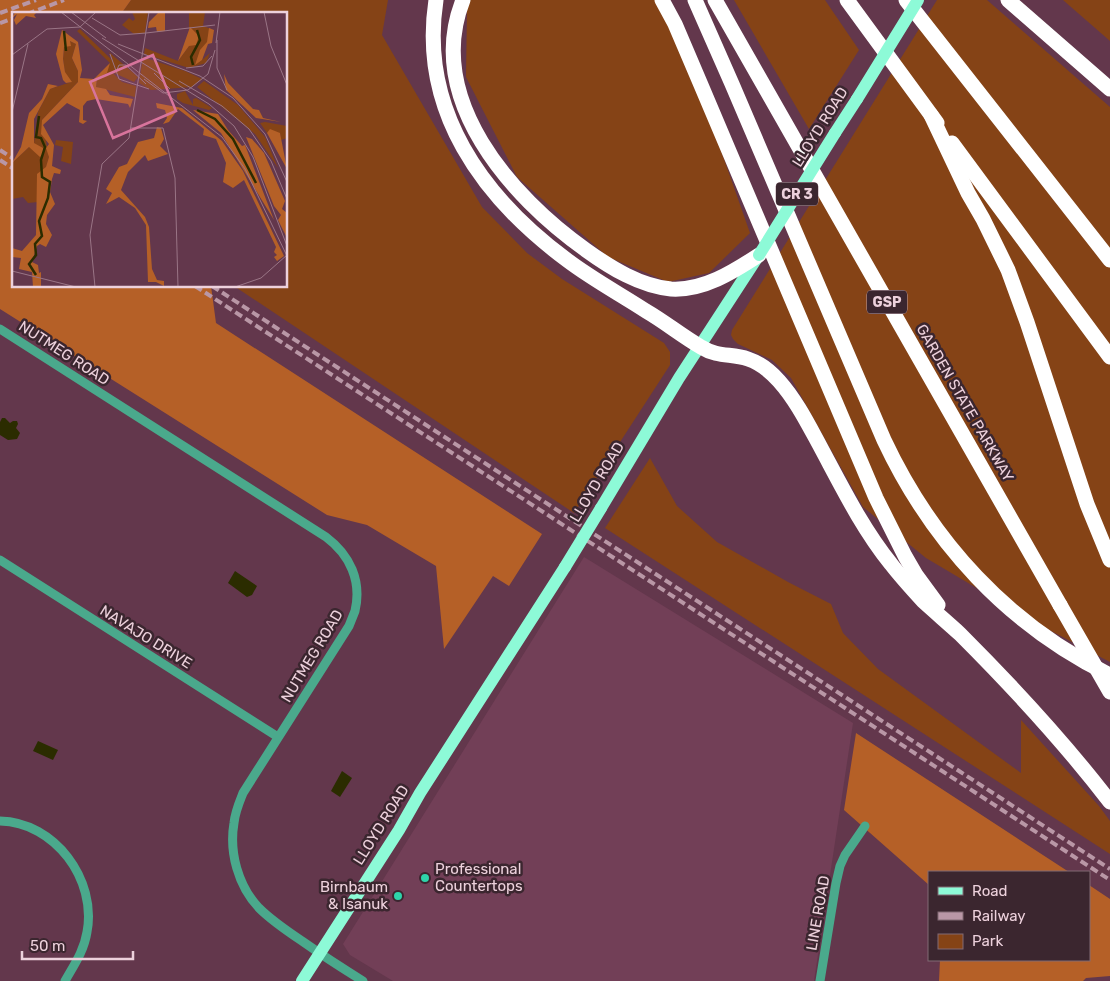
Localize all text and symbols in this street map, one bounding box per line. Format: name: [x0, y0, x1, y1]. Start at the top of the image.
inset map: [12, 12, 288, 288]
street label: LLOYD ROAD: [788, 84, 852, 170]
road number: CR 3: [776, 182, 818, 205]
road number: GSP: [867, 290, 907, 314]
street label: NUTMEG ROAD: [15, 317, 113, 389]
street label: GARDEN STATE PARKWAY: [913, 321, 1018, 485]
street label: LLOYD ROAD: [566, 439, 628, 525]
street label: NAVAJO DRIVE: [97, 601, 195, 673]
street label: NUTMEG ROAD: [277, 607, 347, 705]
street label: LLOYD ROAD: [349, 782, 413, 868]
place label: Professional Countertops: [435, 860, 523, 895]
legend: [928, 871, 1090, 961]
marker: Professional Countertops: [419, 872, 431, 884]
street label: LINE ROAD: [803, 874, 833, 952]
place label: Birnbaum & Isanuk: [320, 878, 388, 913]
text: Road: [972, 882, 1008, 900]
marker: Birnbaum & Isanuk: [392, 890, 404, 902]
text: Railway: [972, 907, 1026, 925]
scale bar: [22, 928, 134, 960]
text: Park: [972, 932, 1003, 950]
text: 50 m: [30, 937, 65, 955]

